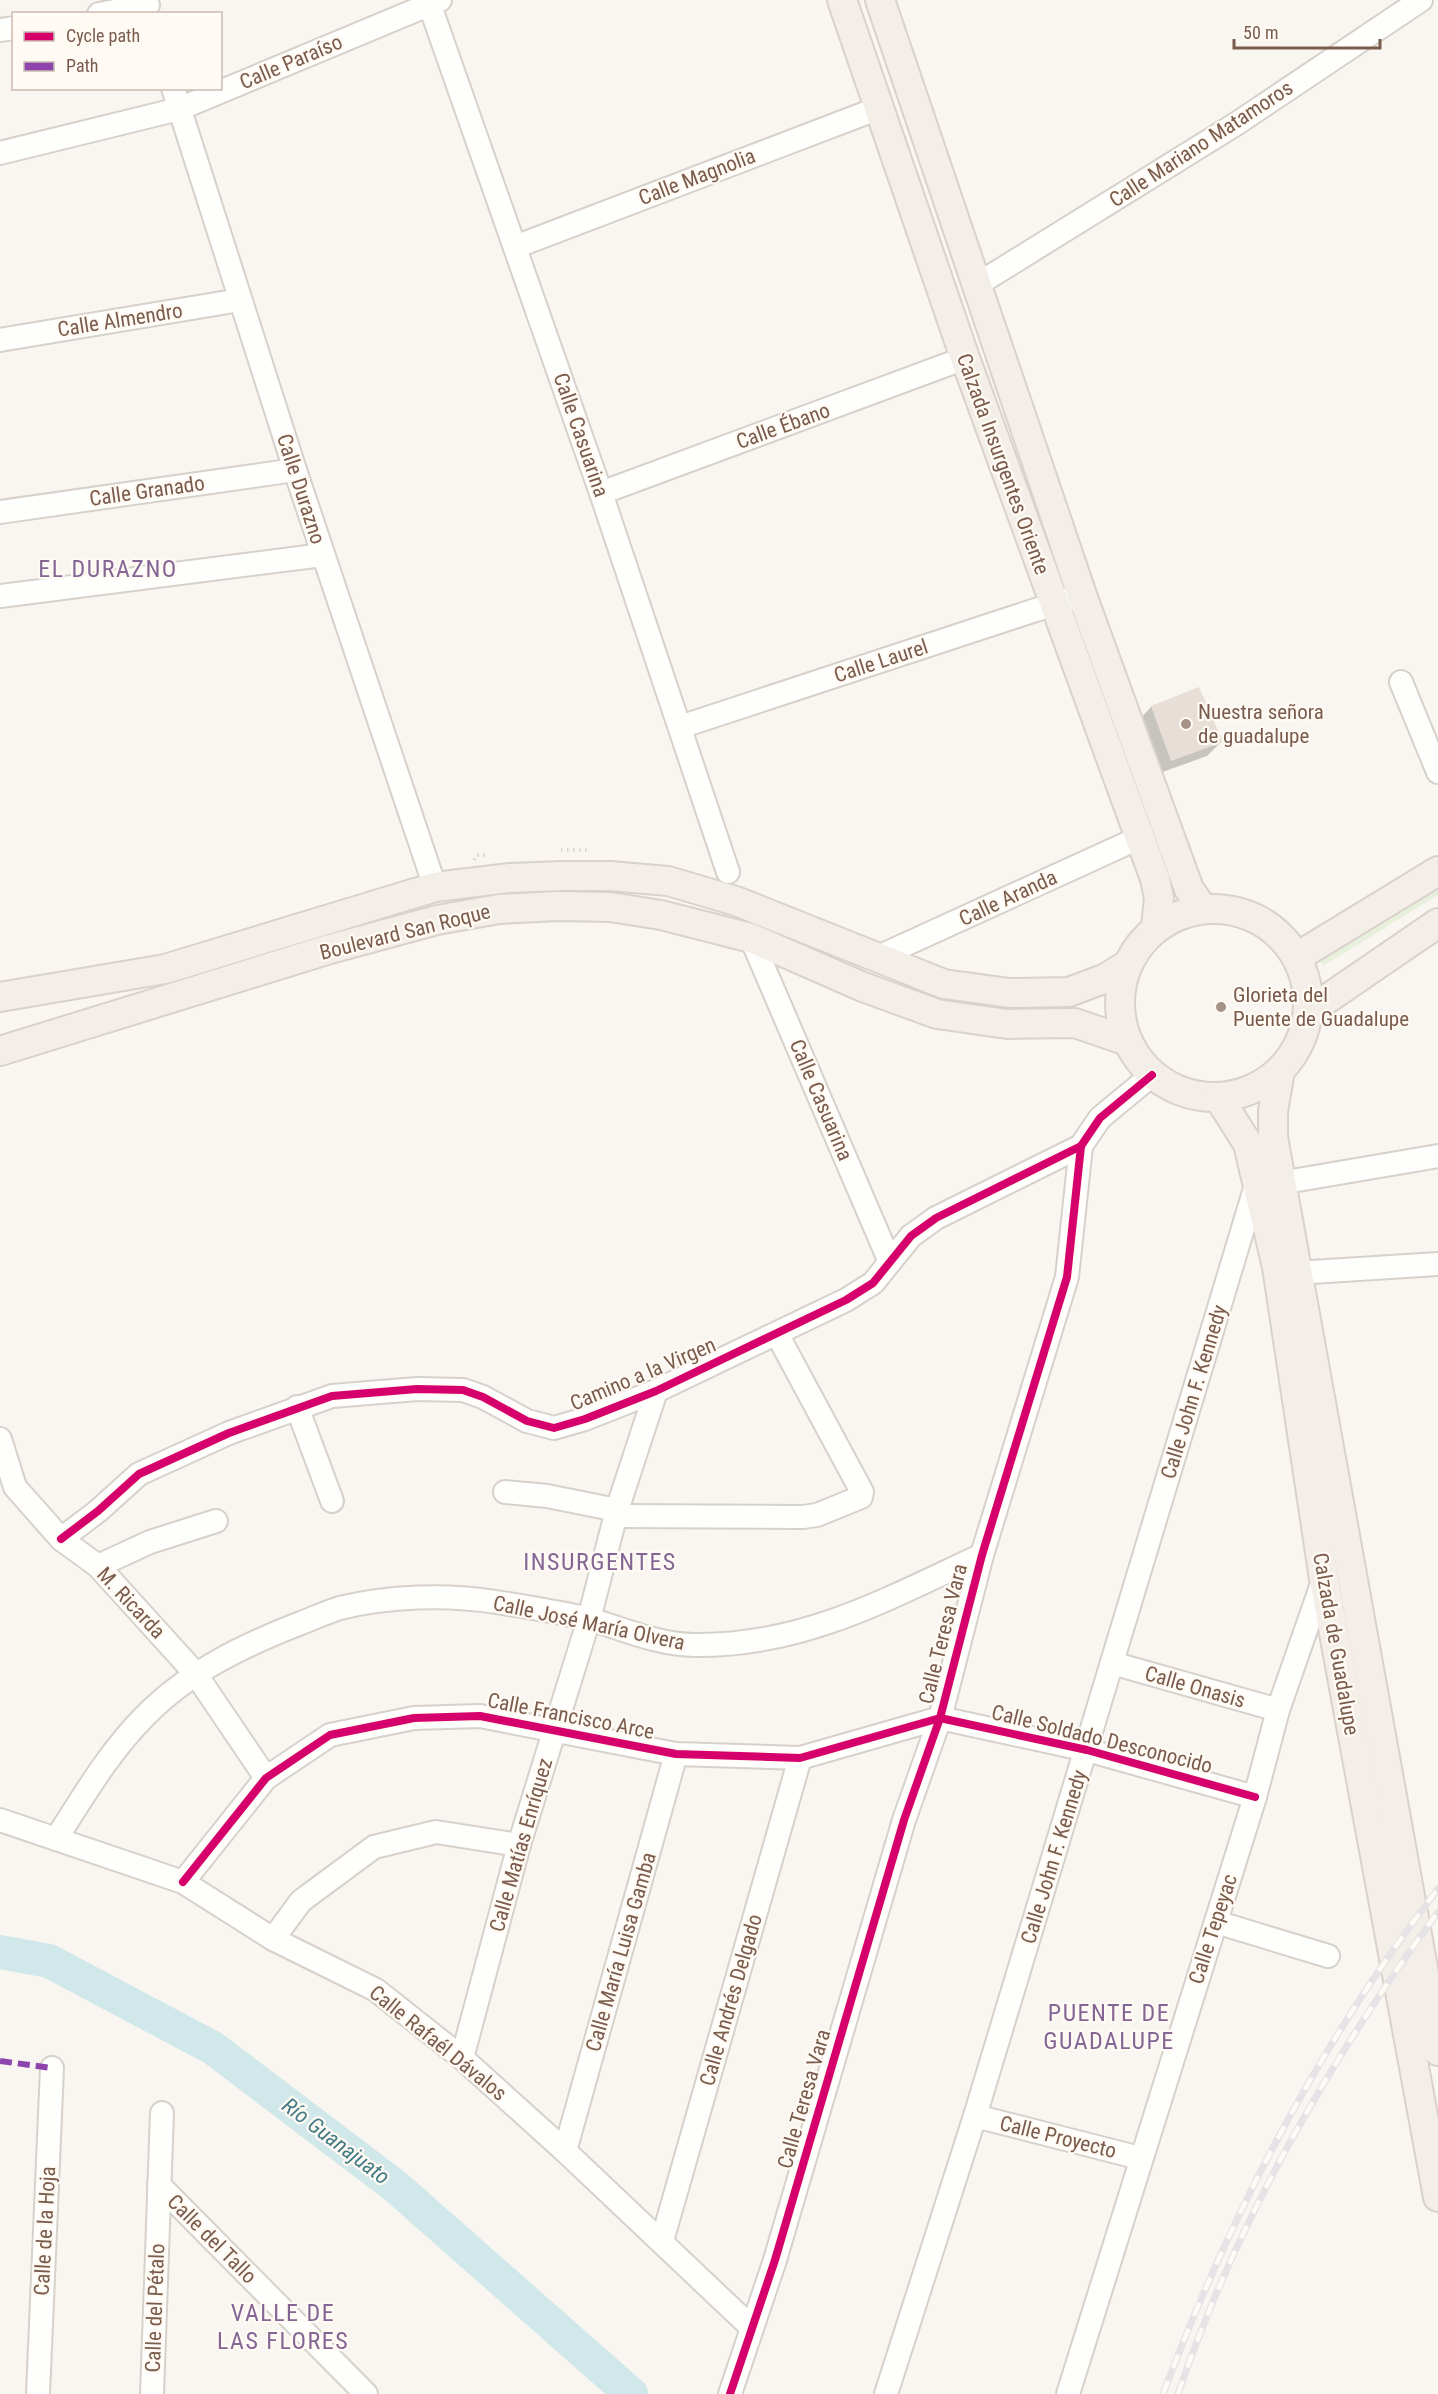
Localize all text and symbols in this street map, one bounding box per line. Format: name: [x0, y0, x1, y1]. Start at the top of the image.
legend: [12, 12, 222, 90]
scale bar: [1234, 12, 1380, 50]
text: 50 m: [1243, 22, 1278, 43]
text: Cycle path: [66, 25, 140, 46]
street label: Calle Paraíso: [236, 30, 346, 94]
text: Path: [66, 55, 99, 76]
street label: Calle Mariano Matamoros: [1105, 76, 1297, 212]
street label: Calle Magnolia: [635, 144, 759, 210]
street label: Calle Almendro: [56, 298, 184, 342]
street label: Calzada Insurgentes Oriente: [952, 350, 1054, 578]
street label: Calle Casuarina: [549, 370, 613, 500]
street label: Calle Ébano: [733, 398, 833, 454]
street label: Calle Durazno: [272, 431, 330, 547]
street label: Calle Granado: [88, 471, 206, 511]
district label: EL DURAZNO: [38, 555, 178, 583]
street label: Calle Laurel: [831, 635, 931, 687]
place label: Nuestra señora de guadalupe: [1198, 700, 1324, 748]
marker: Nuestra señora de guadalupe: [1179, 717, 1193, 731]
street label: Calle Aranda: [955, 865, 1061, 931]
street label: Boulevard San Roque: [317, 899, 493, 965]
place label: Glorieta del Puente de Guadalupe: [1233, 983, 1409, 1031]
marker: Glorieta del Puente de Guadalupe: [1214, 1000, 1228, 1014]
street label: Calle Casuarina: [785, 1036, 857, 1164]
street label: Calle John F. Kennedy: [1156, 1302, 1232, 1482]
street label: Camino a la Virgen: [567, 1333, 719, 1415]
district label: INSURGENTES: [523, 1548, 677, 1576]
street label: Calzada de Guadalupe: [1308, 1551, 1364, 1737]
street label: Calle Teresa Vara: [914, 1561, 972, 1707]
street label: M. Ricarda: [92, 1562, 170, 1644]
street label: Calle José María Olvera: [491, 1591, 687, 1655]
street label: Calle Onasis: [1142, 1661, 1248, 1713]
street label: Calle Francisco Arce: [486, 1688, 657, 1744]
street label: Calle Soldado Desconocido: [989, 1700, 1215, 1778]
street label: Calle Matías Enríquez: [485, 1755, 557, 1935]
street label: Calle John F. Kennedy: [1016, 1767, 1092, 1947]
street label: Calle María Luisa Gamba: [581, 1850, 661, 2054]
street label: Calle Tepeyac: [1184, 1871, 1242, 1987]
street label: Calle Andrés Delgado: [695, 1911, 767, 2089]
street label: Calle Rafaél Dávalos: [365, 1980, 511, 2106]
district label: PUENTE DE GUADALUPE: [1043, 1999, 1175, 2055]
street label: Calle Teresa Vara: [773, 2027, 835, 2171]
water label: Río Guanajuato: [277, 2093, 395, 2189]
street label: Calle Proyecto: [997, 2111, 1119, 2163]
street label: Calle de la Hoja: [30, 2166, 60, 2296]
street label: Calle del Tallo: [163, 2190, 261, 2288]
street label: Calle del Pétalo: [141, 2243, 169, 2373]
district label: VALLE DE LAS FLORES: [217, 2299, 349, 2355]

